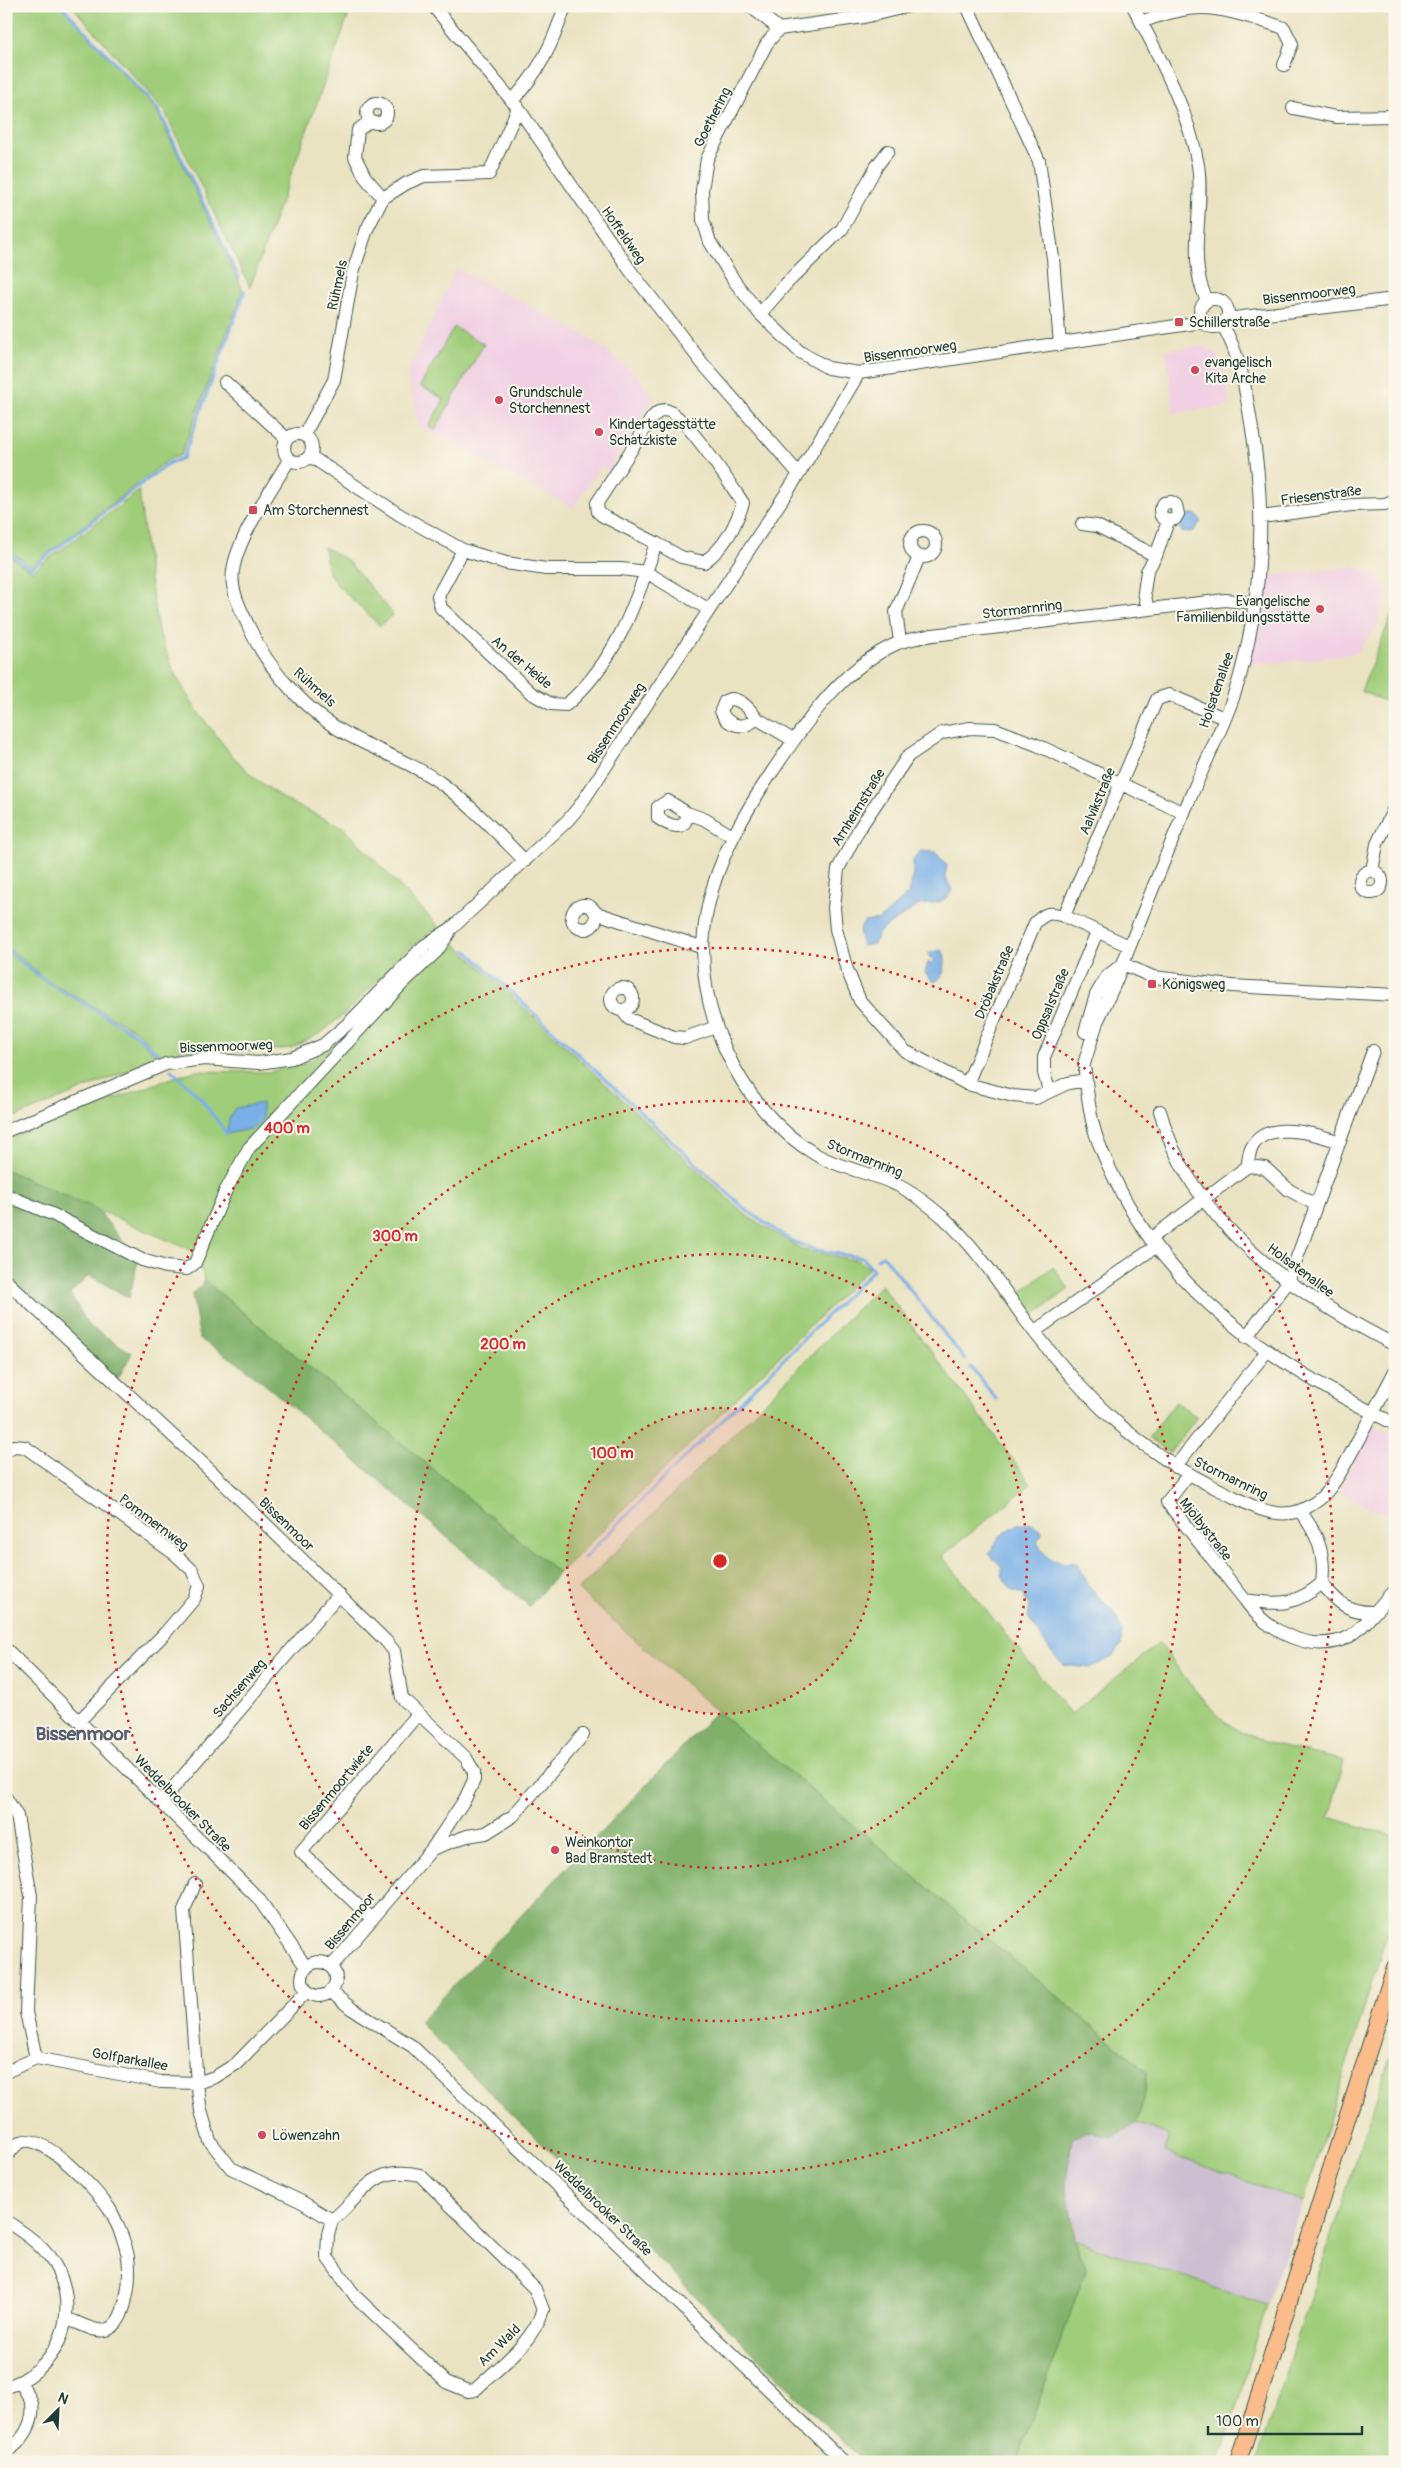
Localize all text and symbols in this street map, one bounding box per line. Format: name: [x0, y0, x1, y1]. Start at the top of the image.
street label: Goethering: [690, 84, 735, 150]
street label: Hoffeldweg: [598, 203, 649, 267]
street label: Rühmels: [324, 258, 351, 312]
street label: Bissenmoorweg: [1262, 280, 1356, 309]
place label: Schillerstraße: [1189, 314, 1270, 331]
marker: Schillerstraße: [1173, 316, 1185, 328]
street label: Bissenmoorweg: [863, 337, 957, 366]
place label: evangelisch Kita Arche: [1205, 354, 1272, 387]
marker: evangelisch Kita Arche: [1189, 364, 1201, 376]
place label: Grundschule Storchennest: [509, 384, 591, 417]
marker: Grundschule Storchennest: [493, 394, 505, 406]
place label: Kindertagesstätte Schatzkiste: [609, 416, 716, 449]
marker: Kindertagesstätte Schatzkiste: [593, 426, 605, 438]
street label: Friesenstraße: [1280, 482, 1363, 509]
place label: Am Storchennest: [263, 502, 369, 519]
marker: Am Storchennest: [247, 504, 259, 516]
place label: Evangelische Familienbildungsstätte: [1176, 593, 1310, 626]
street label: Stormarnring: [981, 596, 1063, 623]
marker: Evangelische Familienbildungsstätte: [1314, 603, 1326, 615]
street label: An der Heide: [488, 632, 555, 693]
street label: Holsatenallee: [1196, 650, 1237, 730]
street label: Rühmels: [290, 664, 340, 711]
street label: Bissenmoorweg: [584, 680, 649, 767]
street label: Arnheimstraße: [828, 765, 889, 849]
street label: Aalvikstraße: [1076, 765, 1119, 837]
street label: Dröbakstraße: [971, 943, 1018, 1022]
street label: Oppsalstraße: [1028, 966, 1073, 1043]
place label: Königsweg: [1162, 976, 1225, 993]
marker: Königsweg: [1146, 978, 1158, 990]
street label: Bissenmoorweg: [179, 1036, 273, 1057]
text: 400 m: [264, 1119, 310, 1138]
street label: Stormarnring: [824, 1136, 905, 1181]
text: 300 m: [372, 1227, 418, 1246]
street label: Holsatenallee: [1264, 1240, 1338, 1301]
text: 200 m: [480, 1335, 526, 1354]
text: 100 m: [591, 1444, 633, 1463]
street label: Stormarnring: [1191, 1453, 1271, 1504]
street label: Pommernweg: [115, 1491, 192, 1554]
street label: Bissenmoor: [256, 1494, 318, 1555]
street label: Mjölbystraße: [1176, 1494, 1235, 1564]
centre of rings: [711, 1552, 729, 1570]
street label: Sachsenweg: [209, 1655, 270, 1721]
district label: Bissenmoor: [36, 1722, 131, 1746]
street label: Bissenmoortwiete: [295, 1741, 377, 1834]
street label: Weddelbrooker Straße: [131, 1751, 235, 1855]
place label: Weinkontor Bad Bramstedt: [565, 1834, 653, 1867]
marker: Weinkontor Bad Bramstedt: [549, 1844, 561, 1856]
street label: Bissenmoor: [321, 1889, 379, 1954]
street label: Golfparkallee: [91, 2044, 169, 2075]
place label: Löwenzahn: [272, 2127, 340, 2144]
marker: Löwenzahn: [256, 2129, 268, 2141]
street label: Weddelbrooker Straße: [550, 2157, 655, 2260]
street label: Am Wald: [475, 2321, 524, 2370]
north arrow: [32, 2386, 82, 2436]
text: N: [55, 2389, 71, 2408]
scale bar: [1208, 2403, 1362, 2435]
text: 100 m: [1216, 2412, 1259, 2431]

